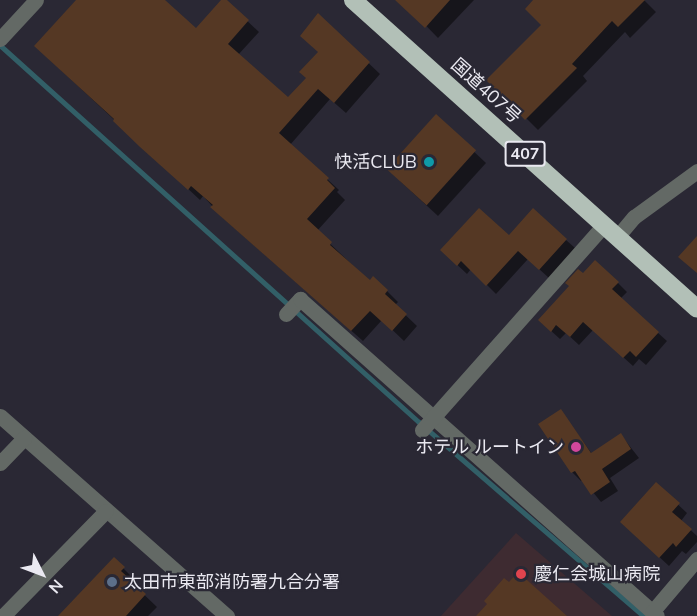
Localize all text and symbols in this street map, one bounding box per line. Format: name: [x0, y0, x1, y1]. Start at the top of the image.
street label: 国道407号: [447, 54, 525, 128]
road number: 407: [504, 141, 546, 167]
place label: 快活CLUB: [334, 151, 417, 173]
marker: 快活CLUB: [422, 155, 436, 169]
place label: ホテル ルートイン: [415, 436, 564, 458]
marker: ホテル ルートイン: [569, 440, 583, 454]
north arrow: [12, 544, 72, 604]
place label: 慶仁会城山病院: [534, 563, 660, 585]
marker: 慶仁会城山病院: [512, 565, 530, 583]
place label: 太田市東部消防署九合分署: [124, 571, 340, 593]
text: N: [43, 574, 68, 598]
marker: 太田市東部消防署九合分署: [105, 575, 119, 589]

